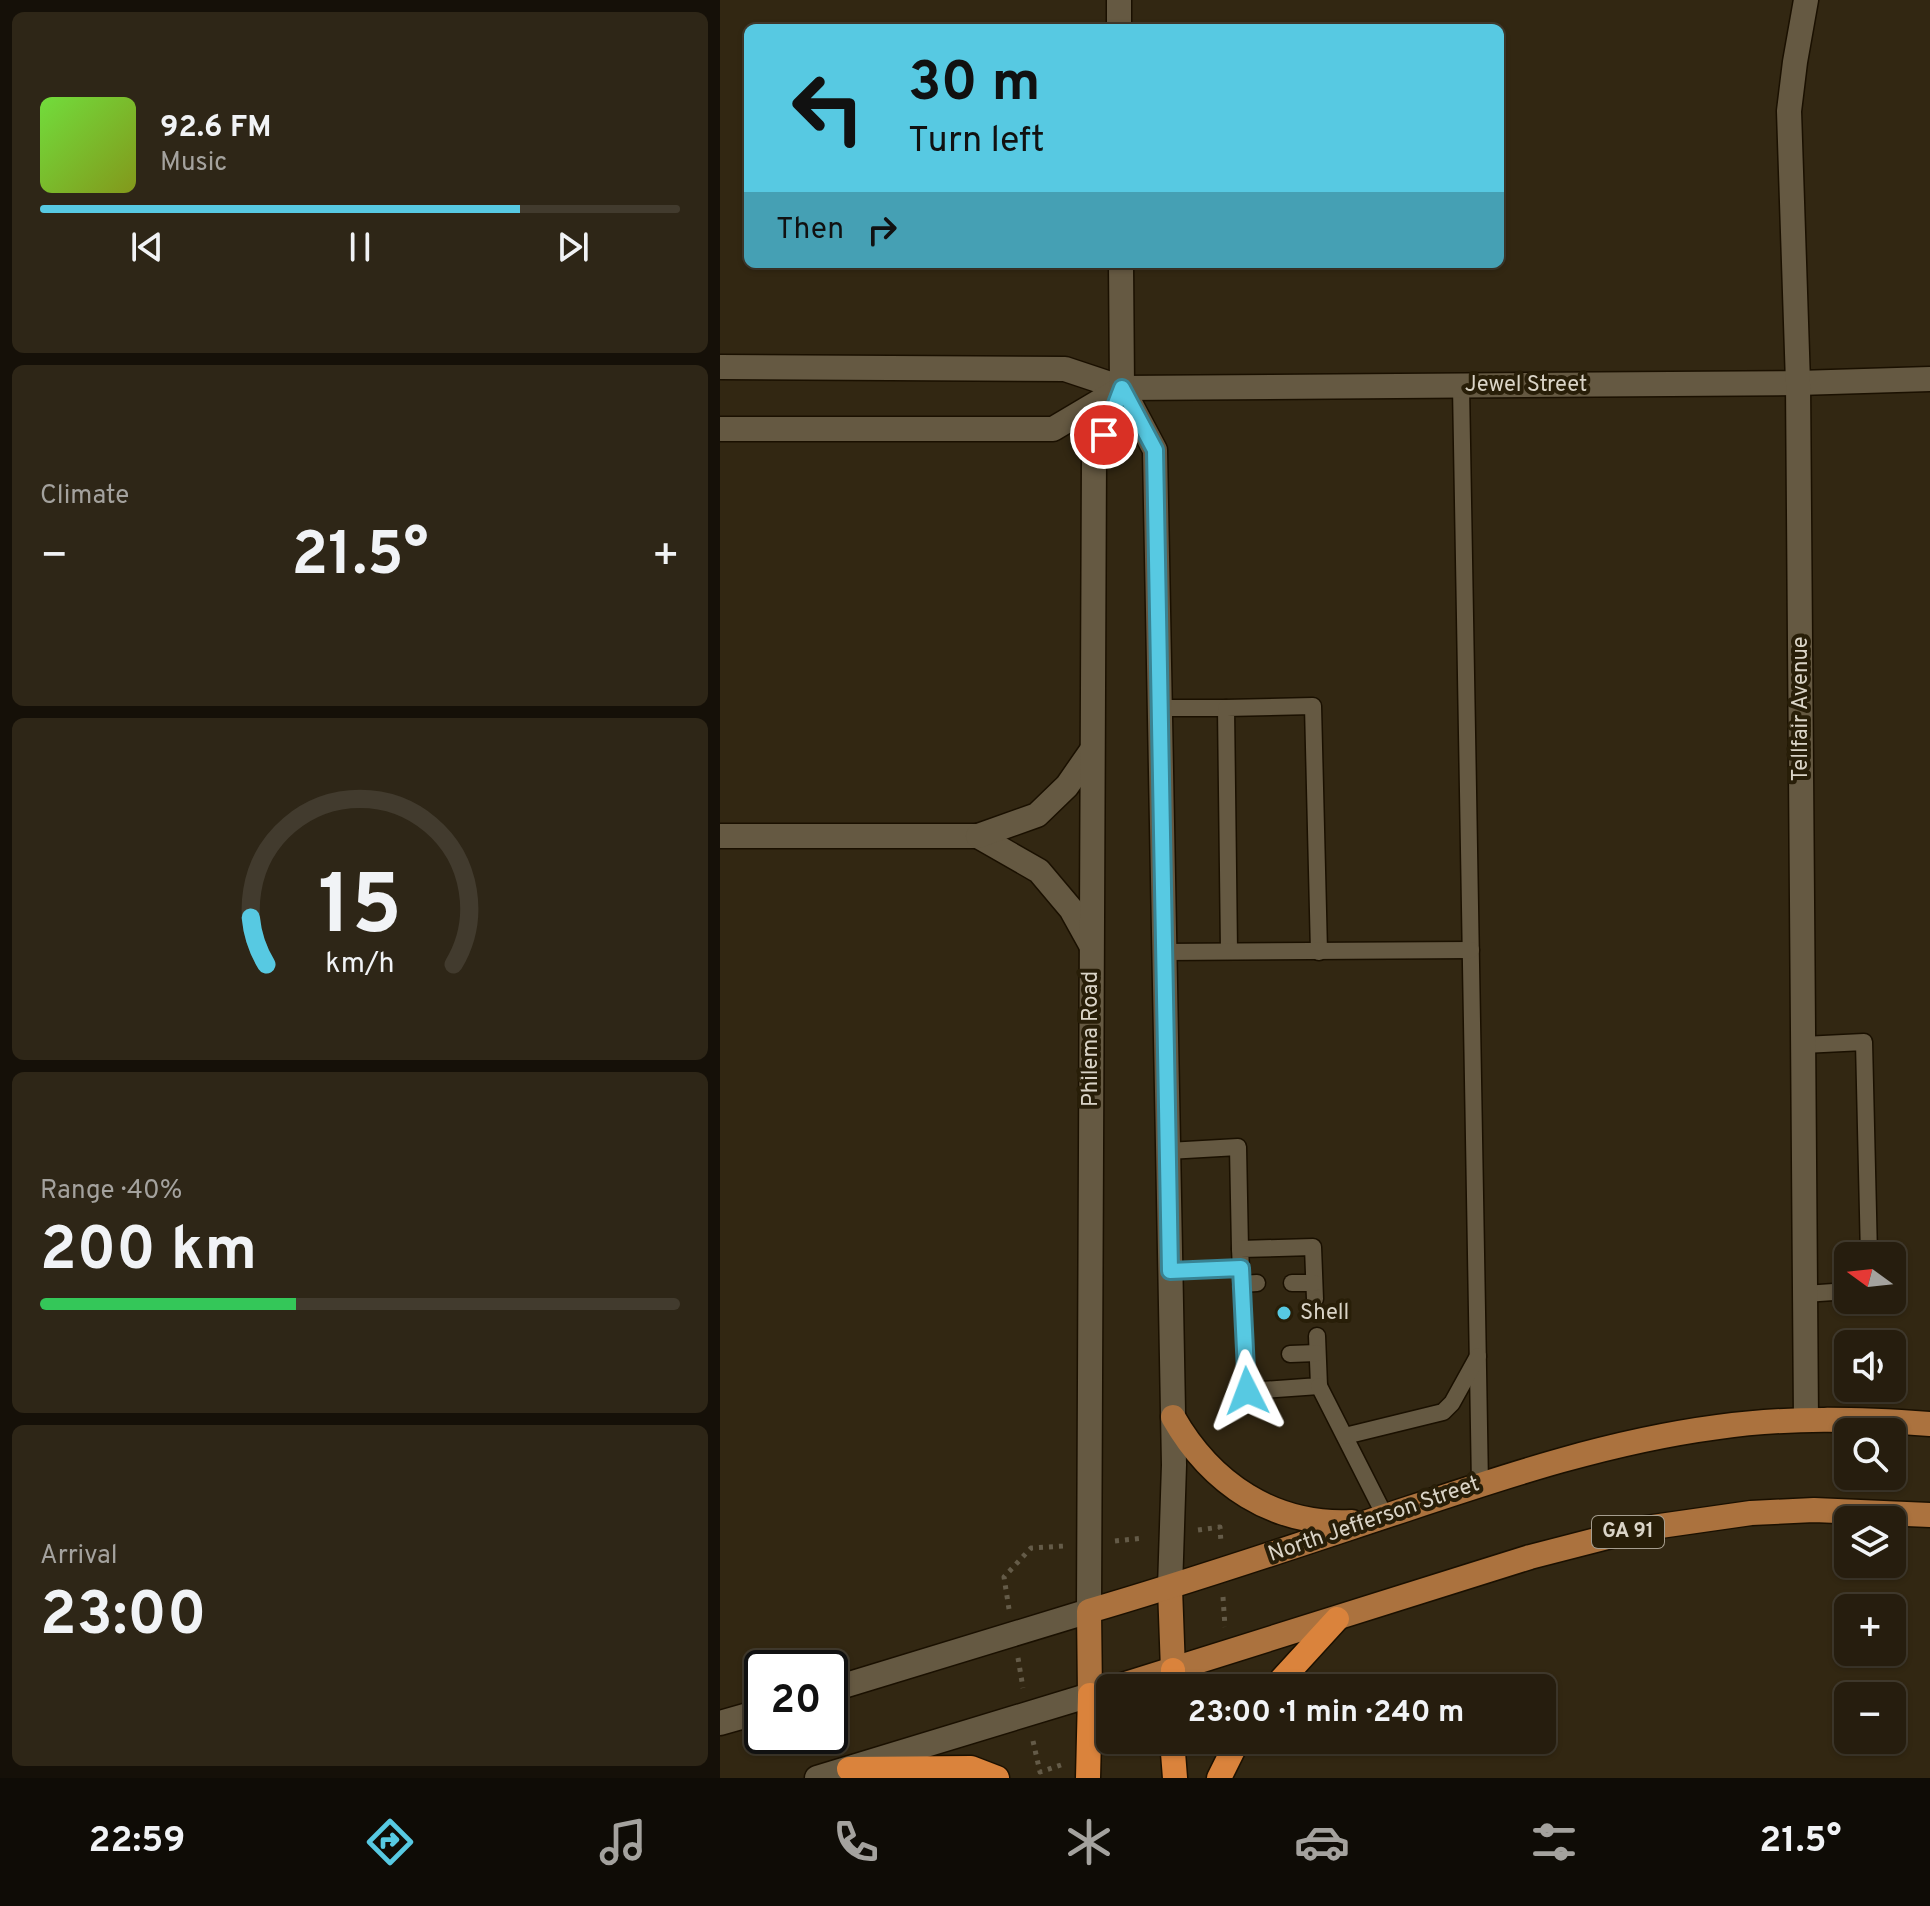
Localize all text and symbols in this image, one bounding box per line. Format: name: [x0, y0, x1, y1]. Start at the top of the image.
text: 30 m: [908, 50, 1041, 120]
icon: left: [776, 56, 880, 160]
text: 92.6 FM: [160, 110, 272, 147]
text: Turn left: [908, 119, 1045, 165]
text: Music: [160, 147, 227, 180]
icon: right: [860, 208, 904, 252]
text: Then: [776, 212, 844, 249]
icon: previous: [125, 225, 169, 269]
icon: pause: [338, 225, 382, 269]
icon: next: [551, 225, 595, 269]
street label: Jewel Street: [1465, 372, 1587, 399]
pin: [1070, 401, 1138, 469]
icon: arrive: [1082, 413, 1126, 457]
text: Climate: [40, 480, 129, 513]
text: 21.5°: [291, 520, 429, 596]
text: −: [40, 530, 68, 586]
text: +: [652, 530, 680, 586]
street label: Tellfair Avenue: [1788, 636, 1815, 782]
text: 15: [318, 858, 402, 963]
text: km/h: [325, 947, 395, 983]
street label: Philema Road: [1078, 971, 1105, 1107]
text: Range · 40%: [40, 1175, 182, 1208]
text: 200 km: [40, 1215, 257, 1291]
north arrow: [1834, 1242, 1906, 1314]
map controls: [1834, 1242, 1906, 1754]
place label: Shell: [1300, 1300, 1349, 1327]
marker: Shell: [1275, 1304, 1293, 1322]
button: sound: [1834, 1330, 1906, 1402]
position arrow: [1205, 1349, 1289, 1433]
button: search: [1834, 1418, 1906, 1490]
street label: North Jefferson Street: [1265, 1471, 1483, 1569]
button: layers: [1834, 1506, 1906, 1578]
road number: GA 91: [1592, 1516, 1664, 1548]
text: Arrival: [40, 1540, 118, 1573]
text: 23:00: [40, 1580, 206, 1656]
button: +: [1834, 1594, 1906, 1666]
speed limit sign: 20: [744, 1650, 848, 1754]
button: −: [1834, 1682, 1906, 1754]
text: 23:00 · 1 min · 240 m: [1188, 1695, 1464, 1732]
icon: directions: [362, 1814, 418, 1870]
icon: music: [595, 1814, 651, 1870]
icon: phone: [828, 1814, 884, 1870]
icon: climate: [1061, 1814, 1117, 1870]
icon: car: [1294, 1814, 1350, 1870]
icon: filters: [1526, 1814, 1582, 1870]
text: 22:59: [88, 1819, 185, 1865]
text: 21.5°: [1759, 1819, 1842, 1865]

